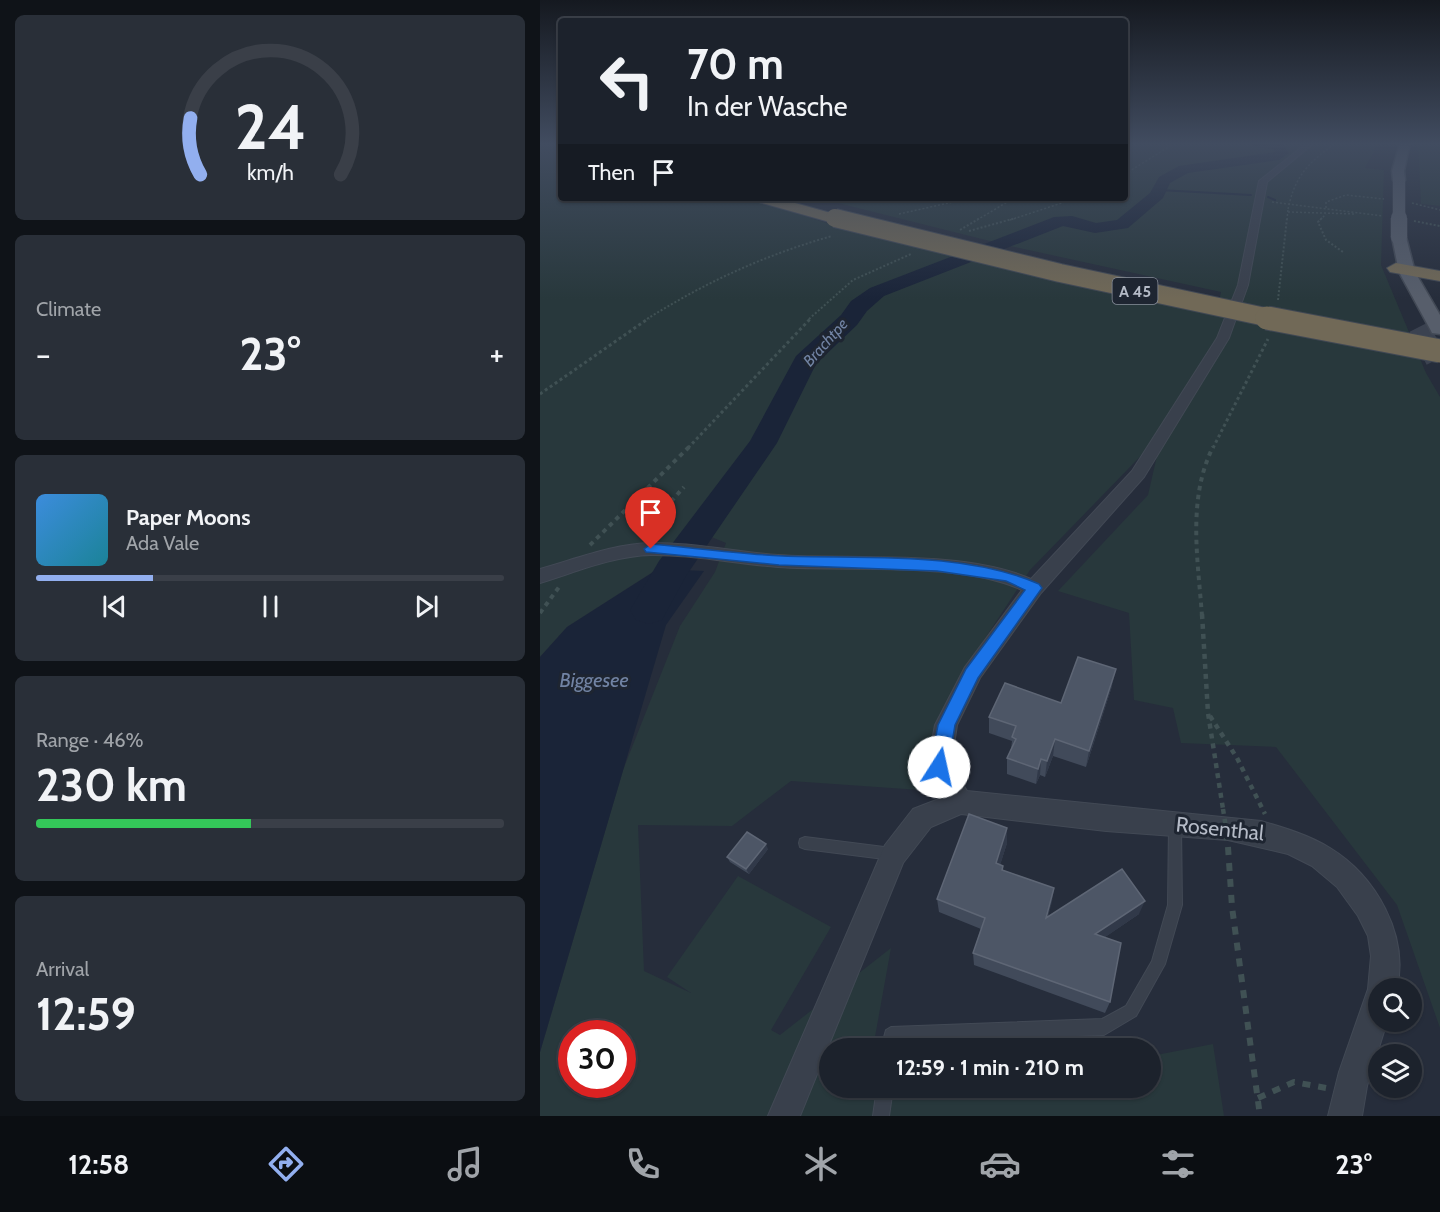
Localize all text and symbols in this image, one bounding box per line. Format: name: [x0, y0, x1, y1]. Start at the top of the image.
text: 70 m: [687, 38, 784, 90]
icon: left: [588, 42, 666, 120]
text: 24: [234, 89, 306, 165]
text: In der Wasche: [687, 90, 848, 123]
icon: arrive: [647, 156, 680, 189]
text: km/h: [247, 159, 293, 185]
text: Then: [588, 159, 635, 186]
road number: A 45: [1112, 278, 1158, 304]
text: Climate: [36, 297, 101, 321]
water label: Brachtpe: [799, 315, 852, 370]
text: 23°: [239, 327, 301, 381]
text: −: [36, 334, 51, 374]
text: +: [489, 334, 504, 374]
pin: [625, 487, 676, 549]
icon: arrive: [634, 496, 667, 529]
text: Paper Moons: [126, 504, 250, 531]
text: Ada Vale: [126, 531, 199, 555]
icon: previous: [98, 590, 131, 623]
icon: pause: [254, 590, 287, 623]
icon: next: [410, 590, 443, 623]
water label: Biggesee: [559, 668, 629, 692]
text: Range · 46%: [36, 728, 144, 752]
position arrow: [907, 735, 971, 799]
text: 230 km: [36, 758, 187, 812]
street label: Rosenthal: [1175, 811, 1265, 846]
text: Arrival: [36, 957, 89, 981]
map controls: [1368, 978, 1422, 1098]
button: search: [1368, 978, 1422, 1032]
text: 12:59: [36, 987, 136, 1041]
speed limit sign: 30: [558, 1020, 636, 1098]
button: layers: [1368, 1044, 1422, 1098]
text: 12:59 · 1 min · 210 m: [896, 1054, 1084, 1081]
icon: directions: [265, 1143, 307, 1185]
icon: music: [444, 1143, 486, 1185]
icon: phone: [622, 1143, 664, 1185]
icon: climate: [800, 1143, 842, 1185]
icon: car: [979, 1143, 1021, 1185]
icon: filters: [1157, 1143, 1199, 1185]
text: 12:58: [68, 1148, 129, 1181]
text: 23°: [1335, 1148, 1372, 1181]

